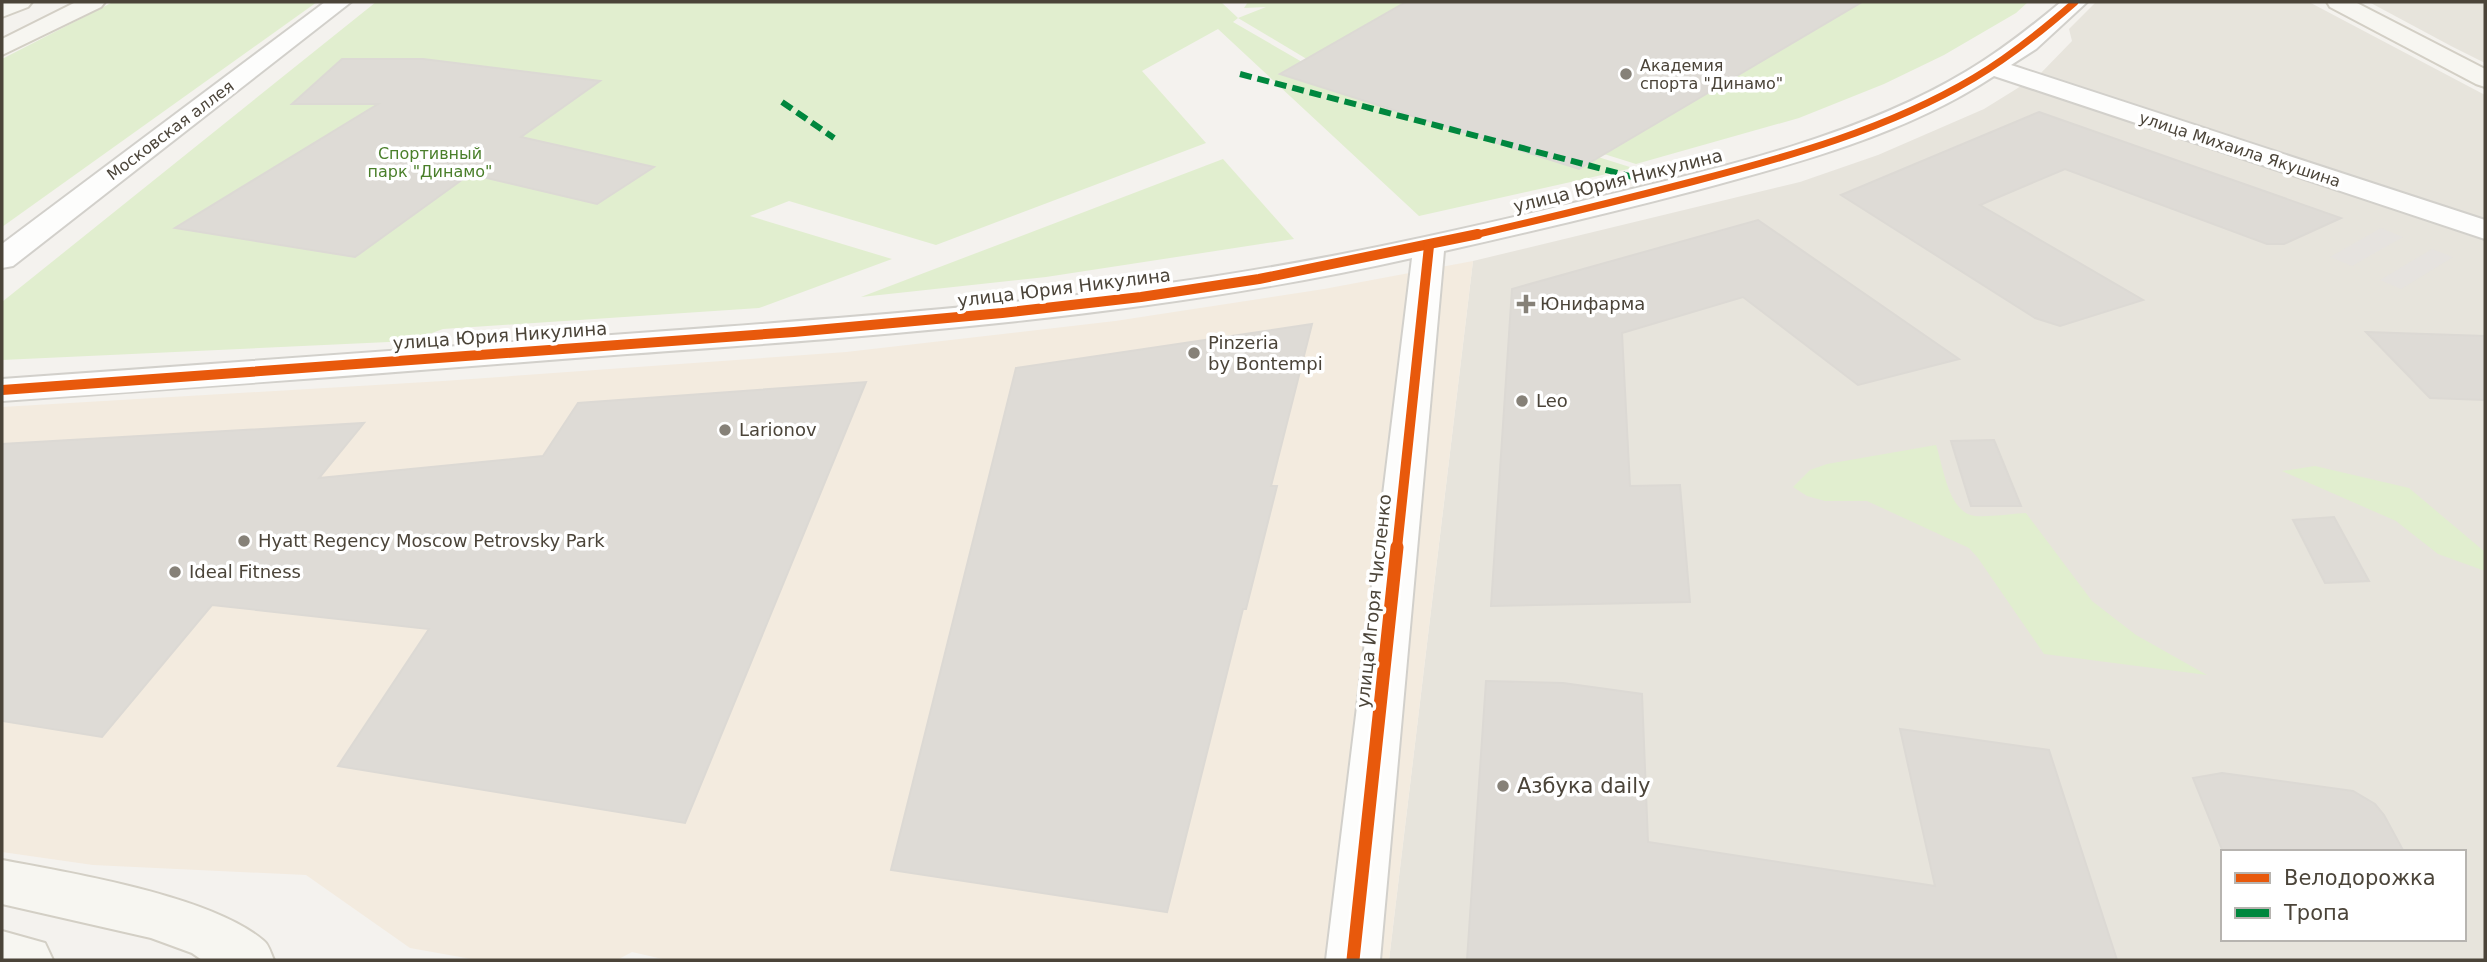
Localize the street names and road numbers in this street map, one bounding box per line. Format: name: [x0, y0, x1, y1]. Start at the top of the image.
street label: Московская аллея: [103, 76, 238, 184]
street label: улица Михаила Якушина: [2137, 108, 2343, 191]
street label: улица Юрия Никулина: [1511, 144, 1725, 217]
street label: улица Юрия Никулина: [956, 264, 1172, 311]
street label: улица Юрия Никулина: [392, 318, 608, 353]
street label: улица Игоря Численко: [1352, 493, 1395, 709]

